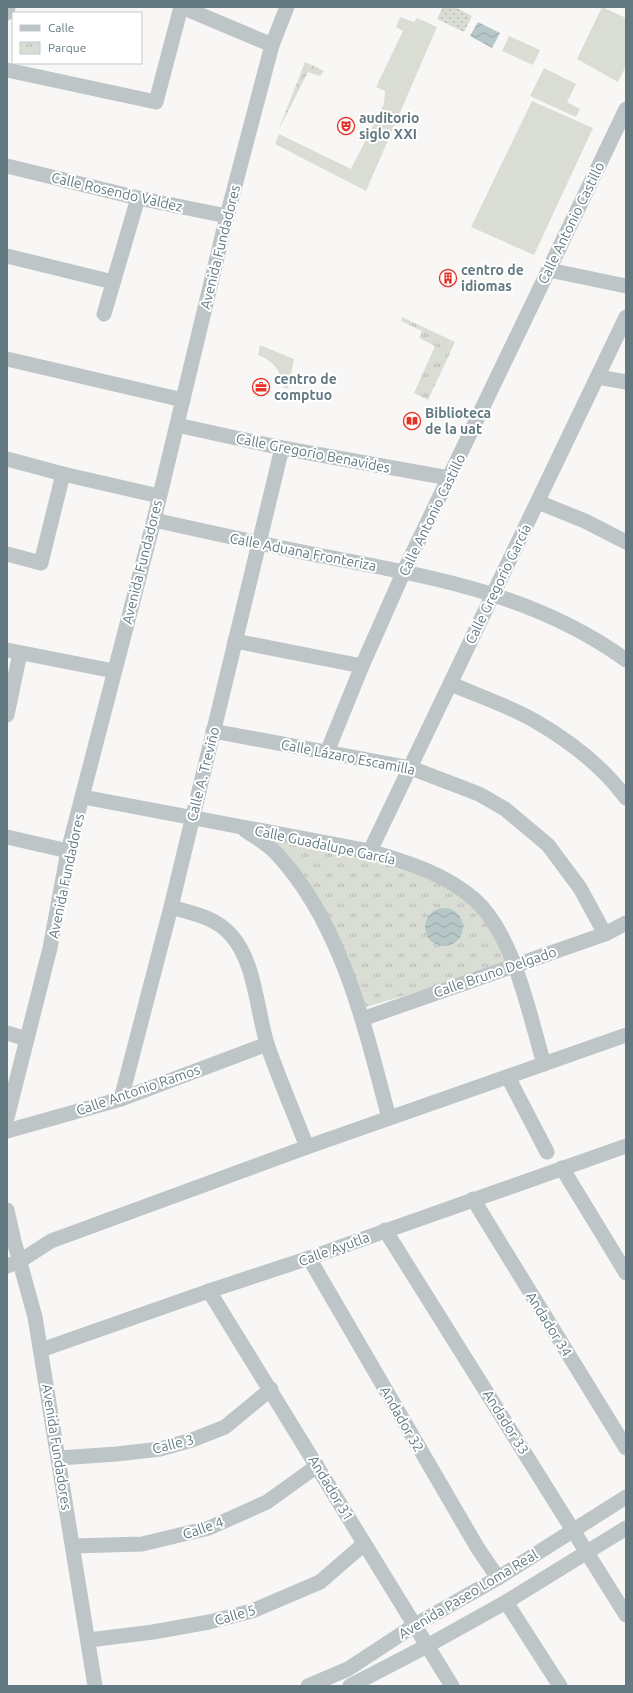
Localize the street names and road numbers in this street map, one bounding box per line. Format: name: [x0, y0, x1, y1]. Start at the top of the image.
street label: Calle Antonio Castillo: [534, 159, 608, 287]
street label: Calle Rosendo Valdez: [50, 169, 184, 215]
street label: Avenida Fundadores: [197, 183, 243, 311]
street label: Calle Gregorio Benavides: [235, 430, 391, 476]
street label: Calle Antonio Castillo: [395, 451, 469, 579]
street label: Avenida Fundadores: [119, 498, 165, 626]
street label: Calle Gregorio García: [462, 521, 534, 647]
street label: Calle Aduana Fronteriza: [228, 530, 378, 574]
street label: Calle A. Treviño: [184, 725, 222, 823]
street label: Calle Lázaro Escamilla: [280, 736, 416, 778]
street label: Avenida Fundadores: [45, 812, 87, 940]
street label: Calle Guadalupe García: [253, 822, 397, 868]
street label: Calle Bruno Delgado: [432, 944, 558, 1000]
street label: Calle Antonio Ramos: [74, 1061, 202, 1119]
street label: Calle Ayutla: [296, 1229, 372, 1269]
street label: Andador 34: [523, 1289, 575, 1359]
street label: Avenida Fundadores: [39, 1383, 75, 1511]
street label: Andador 32: [377, 1383, 427, 1455]
street label: Andador 33: [480, 1387, 532, 1457]
street label: Calle 3: [151, 1431, 195, 1457]
street label: Andador 31: [305, 1453, 357, 1523]
street label: Calle 4: [181, 1514, 226, 1542]
street label: Avenida Paseo Loma Real: [396, 1546, 541, 1642]
street label: Calle 5: [213, 1602, 257, 1628]

